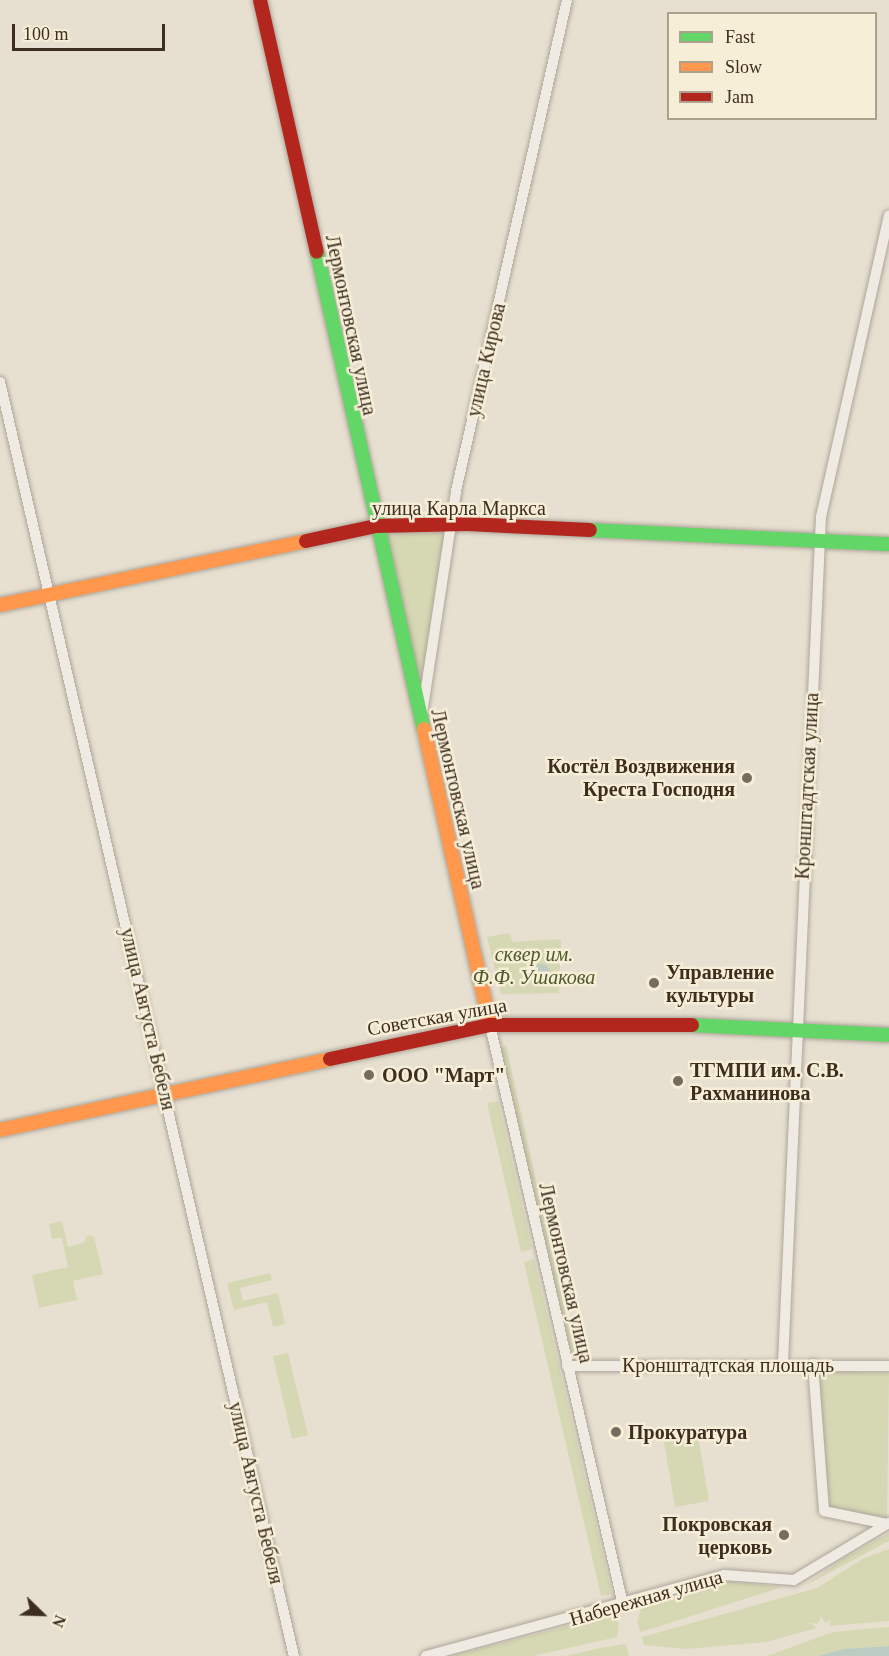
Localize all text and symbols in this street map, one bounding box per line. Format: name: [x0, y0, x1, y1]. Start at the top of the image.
scale bar: [15, 12, 168, 50]
legend: [667, 12, 877, 120]
text: 100 m: [23, 24, 69, 44]
text: Fast: [725, 27, 755, 47]
text: Slow: [725, 57, 762, 77]
text: Jam: [725, 87, 754, 107]
street label: Лермонтовская улица: [320, 233, 382, 417]
street label: улица Кирова: [461, 301, 511, 419]
street label: улица Карла Маркса: [372, 496, 546, 520]
street label: Кронштадтская улица: [790, 692, 824, 880]
street label: Лермонтовская улица: [426, 707, 490, 891]
place label: Костёл Воздвижения Креста Господня: [547, 754, 735, 801]
marker: Костёл Воздвижения Креста Господня: [740, 771, 754, 785]
street label: улица Августа Бебеля: [115, 925, 181, 1113]
park label: сквер им. Ф.Ф. Ушакова: [473, 943, 595, 990]
place label: Управление культуры: [666, 960, 774, 1007]
marker: Управление культуры: [647, 976, 661, 990]
street label: Советская улица: [365, 993, 509, 1041]
place label: ТГМПИ им. С.В. Рахманинова: [690, 1058, 844, 1105]
place label: ООО "Март": [382, 1063, 505, 1087]
marker: ООО "Март": [360, 1066, 378, 1084]
marker: ТГМПИ им. С.В. Рахманинова: [671, 1074, 685, 1088]
street label: Лермонтовская улица: [534, 1181, 598, 1365]
street label: Кронштадтская площадь: [622, 1353, 834, 1377]
street label: улица Августа Бебеля: [223, 1399, 289, 1587]
place label: Прокуратура: [628, 1420, 747, 1444]
marker: Прокуратура: [609, 1425, 623, 1439]
place label: Покровская церковь: [662, 1512, 772, 1559]
marker: Покровская церковь: [777, 1528, 791, 1542]
street label: Набережная улица: [567, 1565, 725, 1631]
north arrow: [12, 1584, 72, 1644]
text: N: [49, 1613, 69, 1630]

